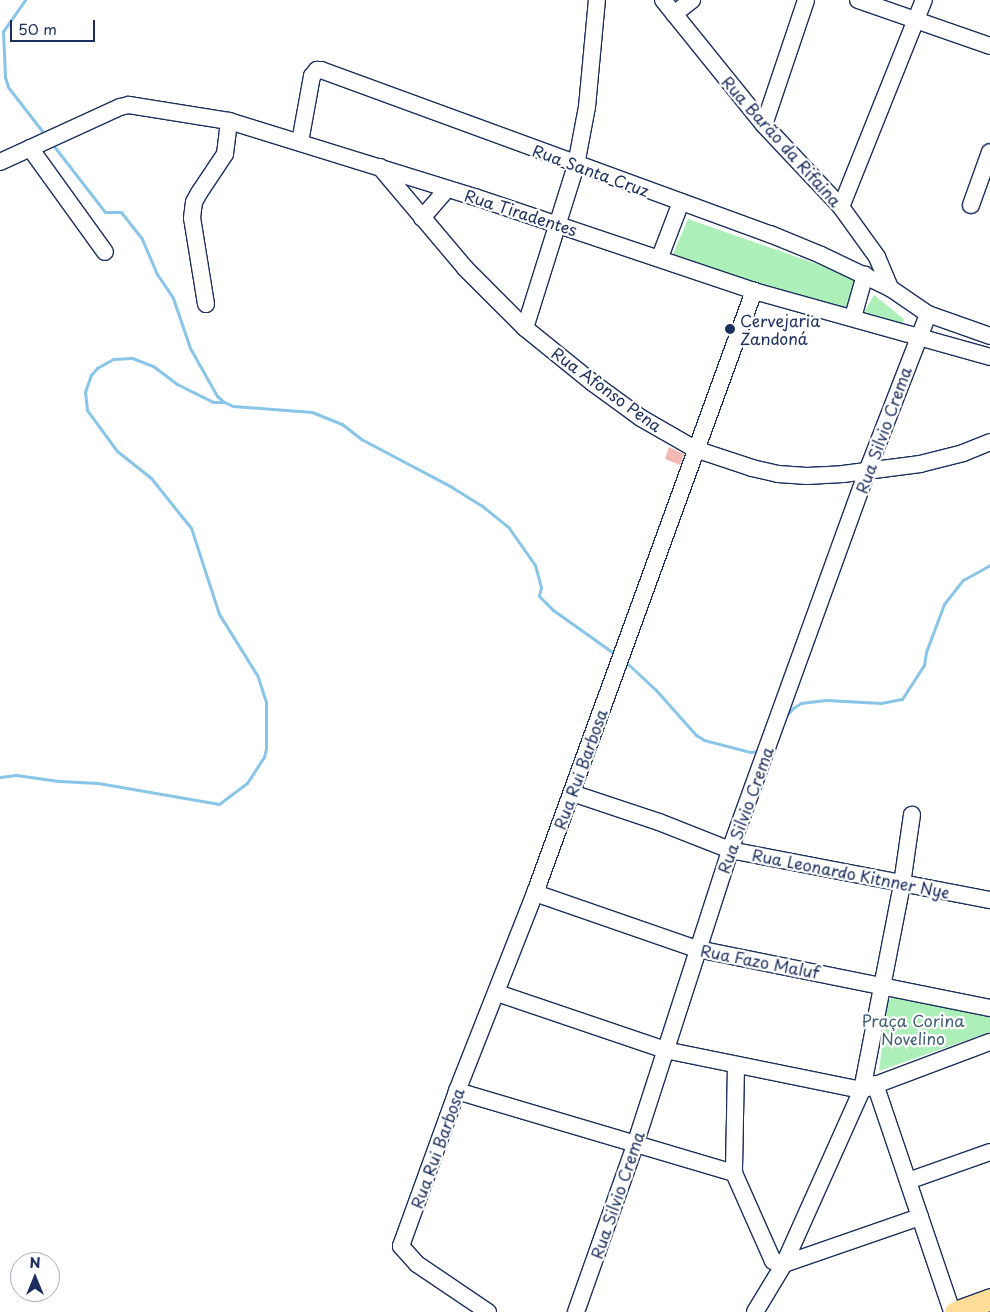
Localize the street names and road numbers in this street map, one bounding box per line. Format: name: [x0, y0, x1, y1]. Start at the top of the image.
street label: Rua Barão da Rifaina: [719, 72, 845, 210]
street label: Rua Santa Cruz: [530, 140, 652, 200]
street label: Rua Tiradentes: [462, 185, 580, 239]
street label: Rua Afonso Pena: [548, 342, 666, 436]
street label: Rua Silvio Crema: [851, 364, 915, 496]
street label: Rua Rui Barbosa: [549, 705, 611, 833]
street label: Rua Silvio Crema: [713, 744, 777, 876]
street label: Rua Leonardo Kitnner Nye: [749, 844, 953, 902]
street label: Rua Fazo Maluf: [699, 940, 821, 982]
street label: Rua Rui Barbosa: [406, 1084, 468, 1212]
street label: Rua Silvio Crema: [586, 1129, 648, 1261]

